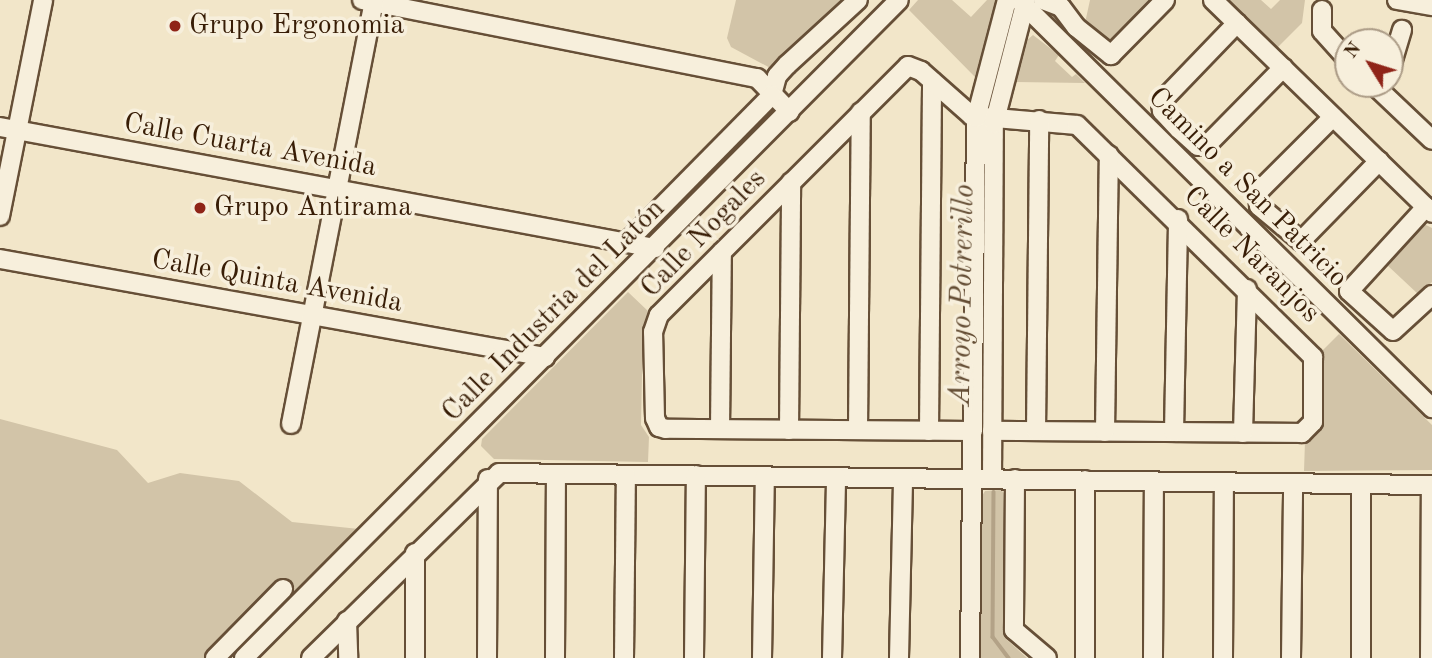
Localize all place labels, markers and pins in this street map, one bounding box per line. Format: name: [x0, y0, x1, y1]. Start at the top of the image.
place label: Grupo Ergonomia: [189, 9, 404, 43]
marker: Grupo Ergonomia: [167, 18, 183, 34]
place label: Grupo Antirama: [214, 191, 412, 225]
marker: Grupo Antirama: [192, 200, 208, 216]

